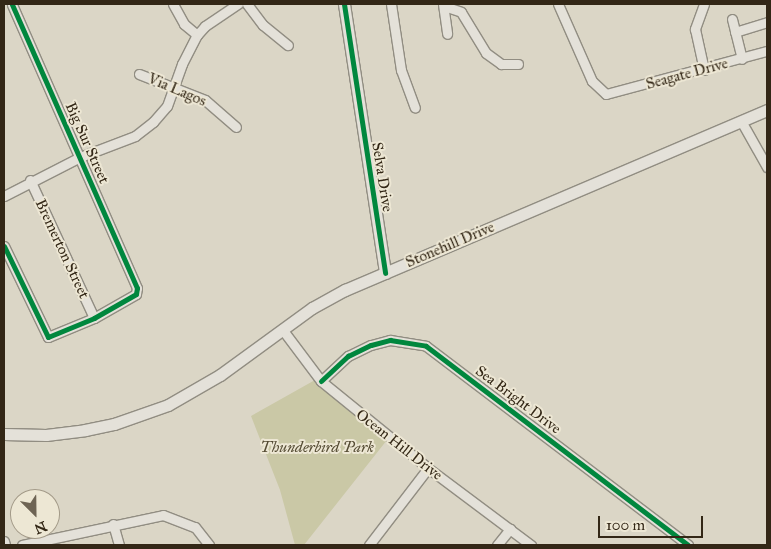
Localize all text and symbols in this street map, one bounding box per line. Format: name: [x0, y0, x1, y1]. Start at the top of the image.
street label: Seagate Drive: [644, 54, 730, 94]
street label: Via Lagos: [145, 70, 209, 110]
street label: Big Sur Street: [61, 100, 113, 186]
street label: Selva Drive: [368, 141, 396, 213]
street label: Bremerton Street: [31, 196, 93, 302]
street label: Stonehill Drive: [403, 218, 497, 272]
street label: Sea Bright Drive: [472, 362, 564, 438]
street label: Ocean Hill Drive: [352, 406, 446, 484]
park label: Thunderbird Park: [260, 439, 374, 457]
north arrow: [10, 489, 60, 539]
scale bar: [601, 506, 706, 538]
text: 100 m: [606, 516, 645, 534]
text: N: [32, 517, 49, 537]

